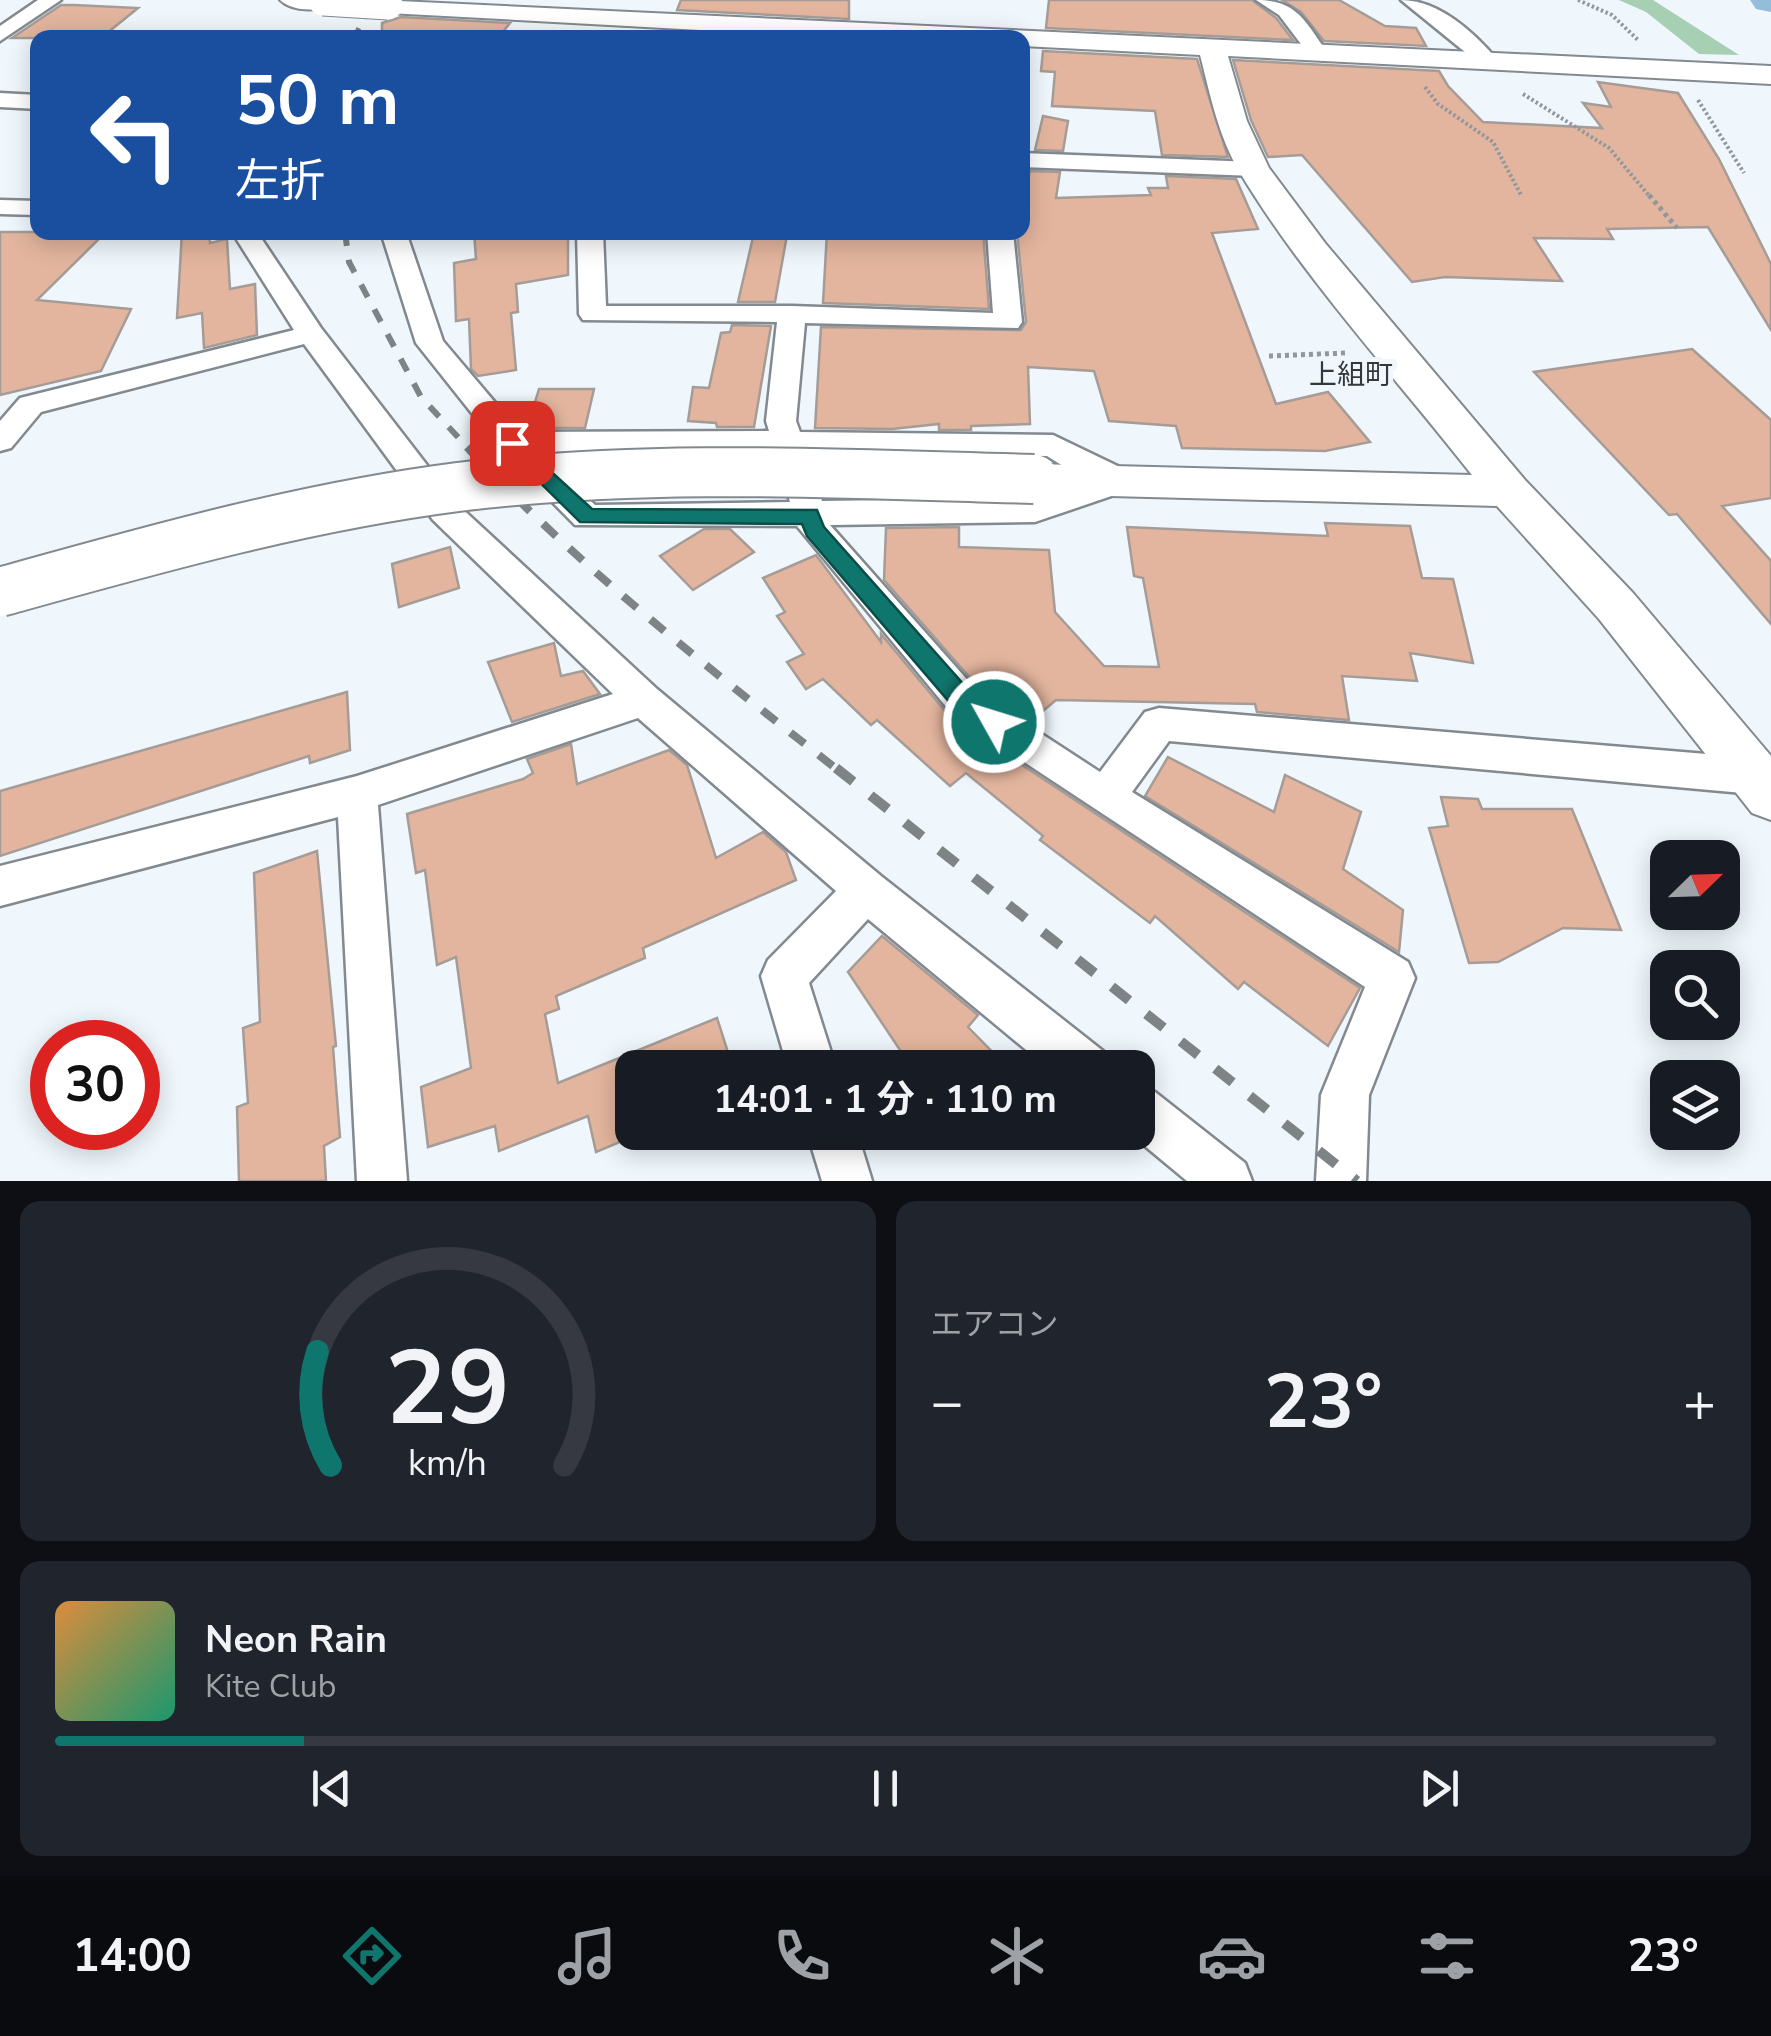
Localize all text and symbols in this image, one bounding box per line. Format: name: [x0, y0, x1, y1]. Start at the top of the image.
text: 50 m: [235, 53, 399, 149]
icon: left: [70, 70, 200, 200]
text: 左折: [235, 151, 325, 212]
district label: 上組町: [1309, 356, 1393, 394]
pin: [470, 401, 555, 486]
icon: arrive: [485, 416, 540, 471]
position arrow: [942, 670, 1046, 774]
north arrow: [1650, 840, 1740, 930]
map controls: [1650, 840, 1740, 1150]
button: search: [1650, 950, 1740, 1040]
speed limit sign: 30: [30, 1020, 160, 1150]
button: layers: [1650, 1060, 1740, 1150]
text: 14:01 · 1 分 · 110 m: [713, 1074, 1057, 1125]
text: エアコン: [931, 1303, 1059, 1346]
text: 29: [385, 1318, 510, 1460]
text: 23°: [1264, 1351, 1382, 1453]
text: −: [931, 1365, 964, 1440]
text: +: [1683, 1365, 1716, 1440]
text: km/h: [408, 1439, 487, 1488]
text: Neon Rain: [205, 1614, 387, 1665]
text: Kite Club: [205, 1665, 336, 1708]
icon: previous: [304, 1761, 359, 1816]
icon: pause: [858, 1761, 913, 1816]
icon: next: [1412, 1761, 1467, 1816]
icon: directions: [337, 1921, 407, 1991]
icon: music: [552, 1921, 622, 1991]
icon: phone: [767, 1921, 837, 1991]
icon: climate: [982, 1921, 1052, 1991]
icon: car: [1197, 1921, 1267, 1991]
icon: filters: [1412, 1921, 1482, 1991]
text: 14:00: [73, 1926, 192, 1987]
text: 23°: [1627, 1926, 1698, 1987]

